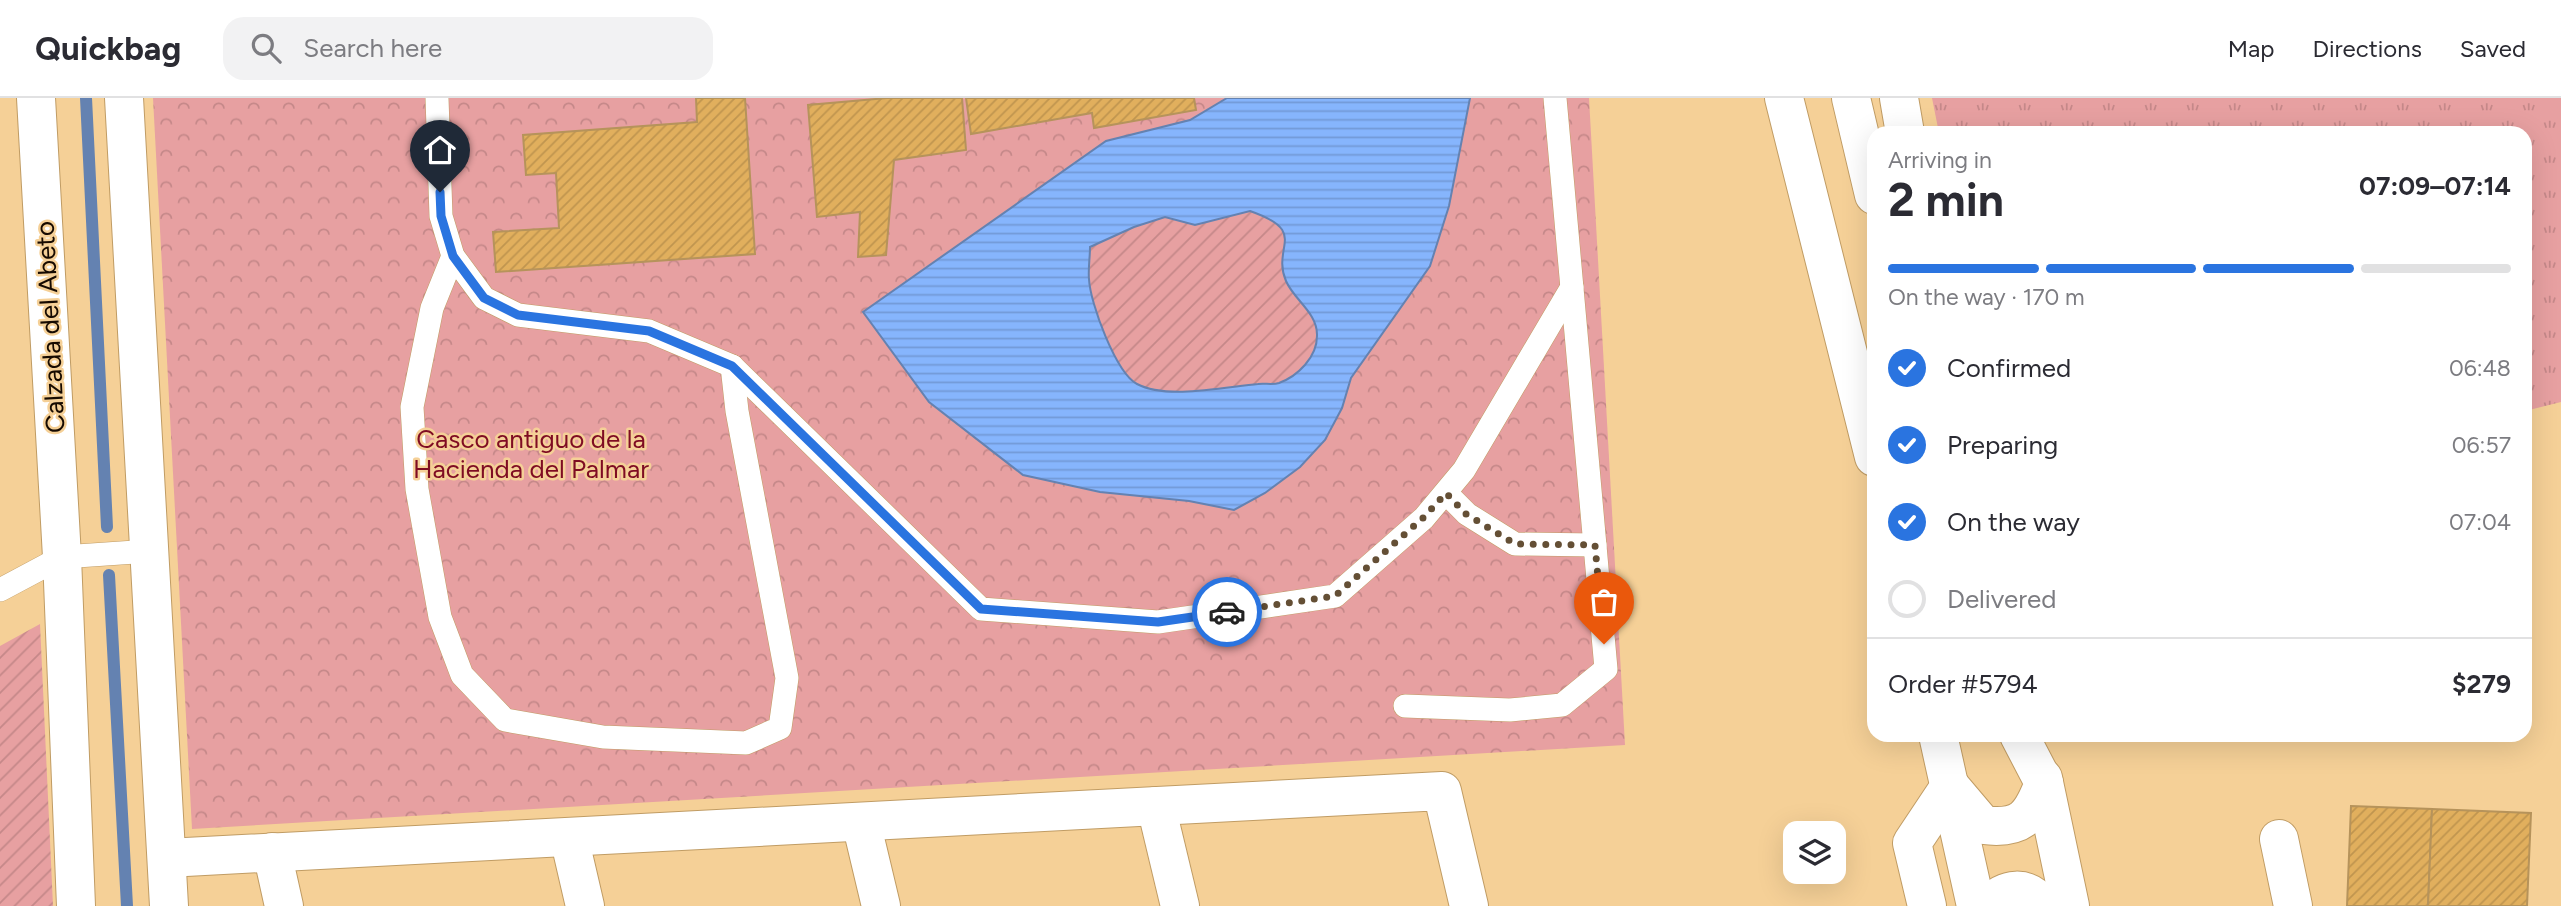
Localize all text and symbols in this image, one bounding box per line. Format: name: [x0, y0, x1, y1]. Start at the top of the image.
search box: [223, 17, 713, 80]
text: Quickbag: [35, 29, 181, 68]
icon: search: [247, 29, 285, 67]
text: Search here: [303, 32, 442, 64]
text: Map: [2228, 34, 2274, 63]
text: Directions: [2312, 34, 2422, 63]
text: Saved: [2460, 34, 2526, 63]
pin: [410, 120, 470, 192]
icon: home: [421, 131, 459, 169]
text: Arriving in: [1888, 146, 1992, 174]
text: 07:09–07:14: [2359, 170, 2511, 202]
text: 2 min: [1888, 172, 2004, 228]
street label: Calzada del Abeto: [28, 220, 72, 434]
text: On the way · 170 m: [1888, 283, 2085, 311]
icon: check: [1888, 349, 1926, 387]
text: Confirmed: [1947, 352, 2071, 384]
text: 06:48: [2449, 354, 2511, 382]
park label: Casco antiguo de la Hacienda del Palmar: [413, 423, 649, 485]
icon: check: [1888, 426, 1926, 464]
text: Preparing: [1947, 429, 2058, 461]
text: 06:57: [2452, 431, 2511, 459]
icon: check: [1888, 503, 1926, 541]
text: On the way: [1947, 506, 2080, 538]
text: 07:04: [2449, 508, 2511, 536]
pin: [1574, 572, 1634, 644]
courier: [1192, 577, 1262, 647]
icon: bag: [1585, 583, 1623, 621]
text: Delivered: [1947, 583, 2056, 615]
icon: car: [1208, 593, 1246, 631]
text: Order #5794: [1888, 668, 2038, 700]
text: $279: [2452, 668, 2511, 700]
map controls: [1783, 821, 1846, 884]
button: layers: [1783, 821, 1846, 884]

